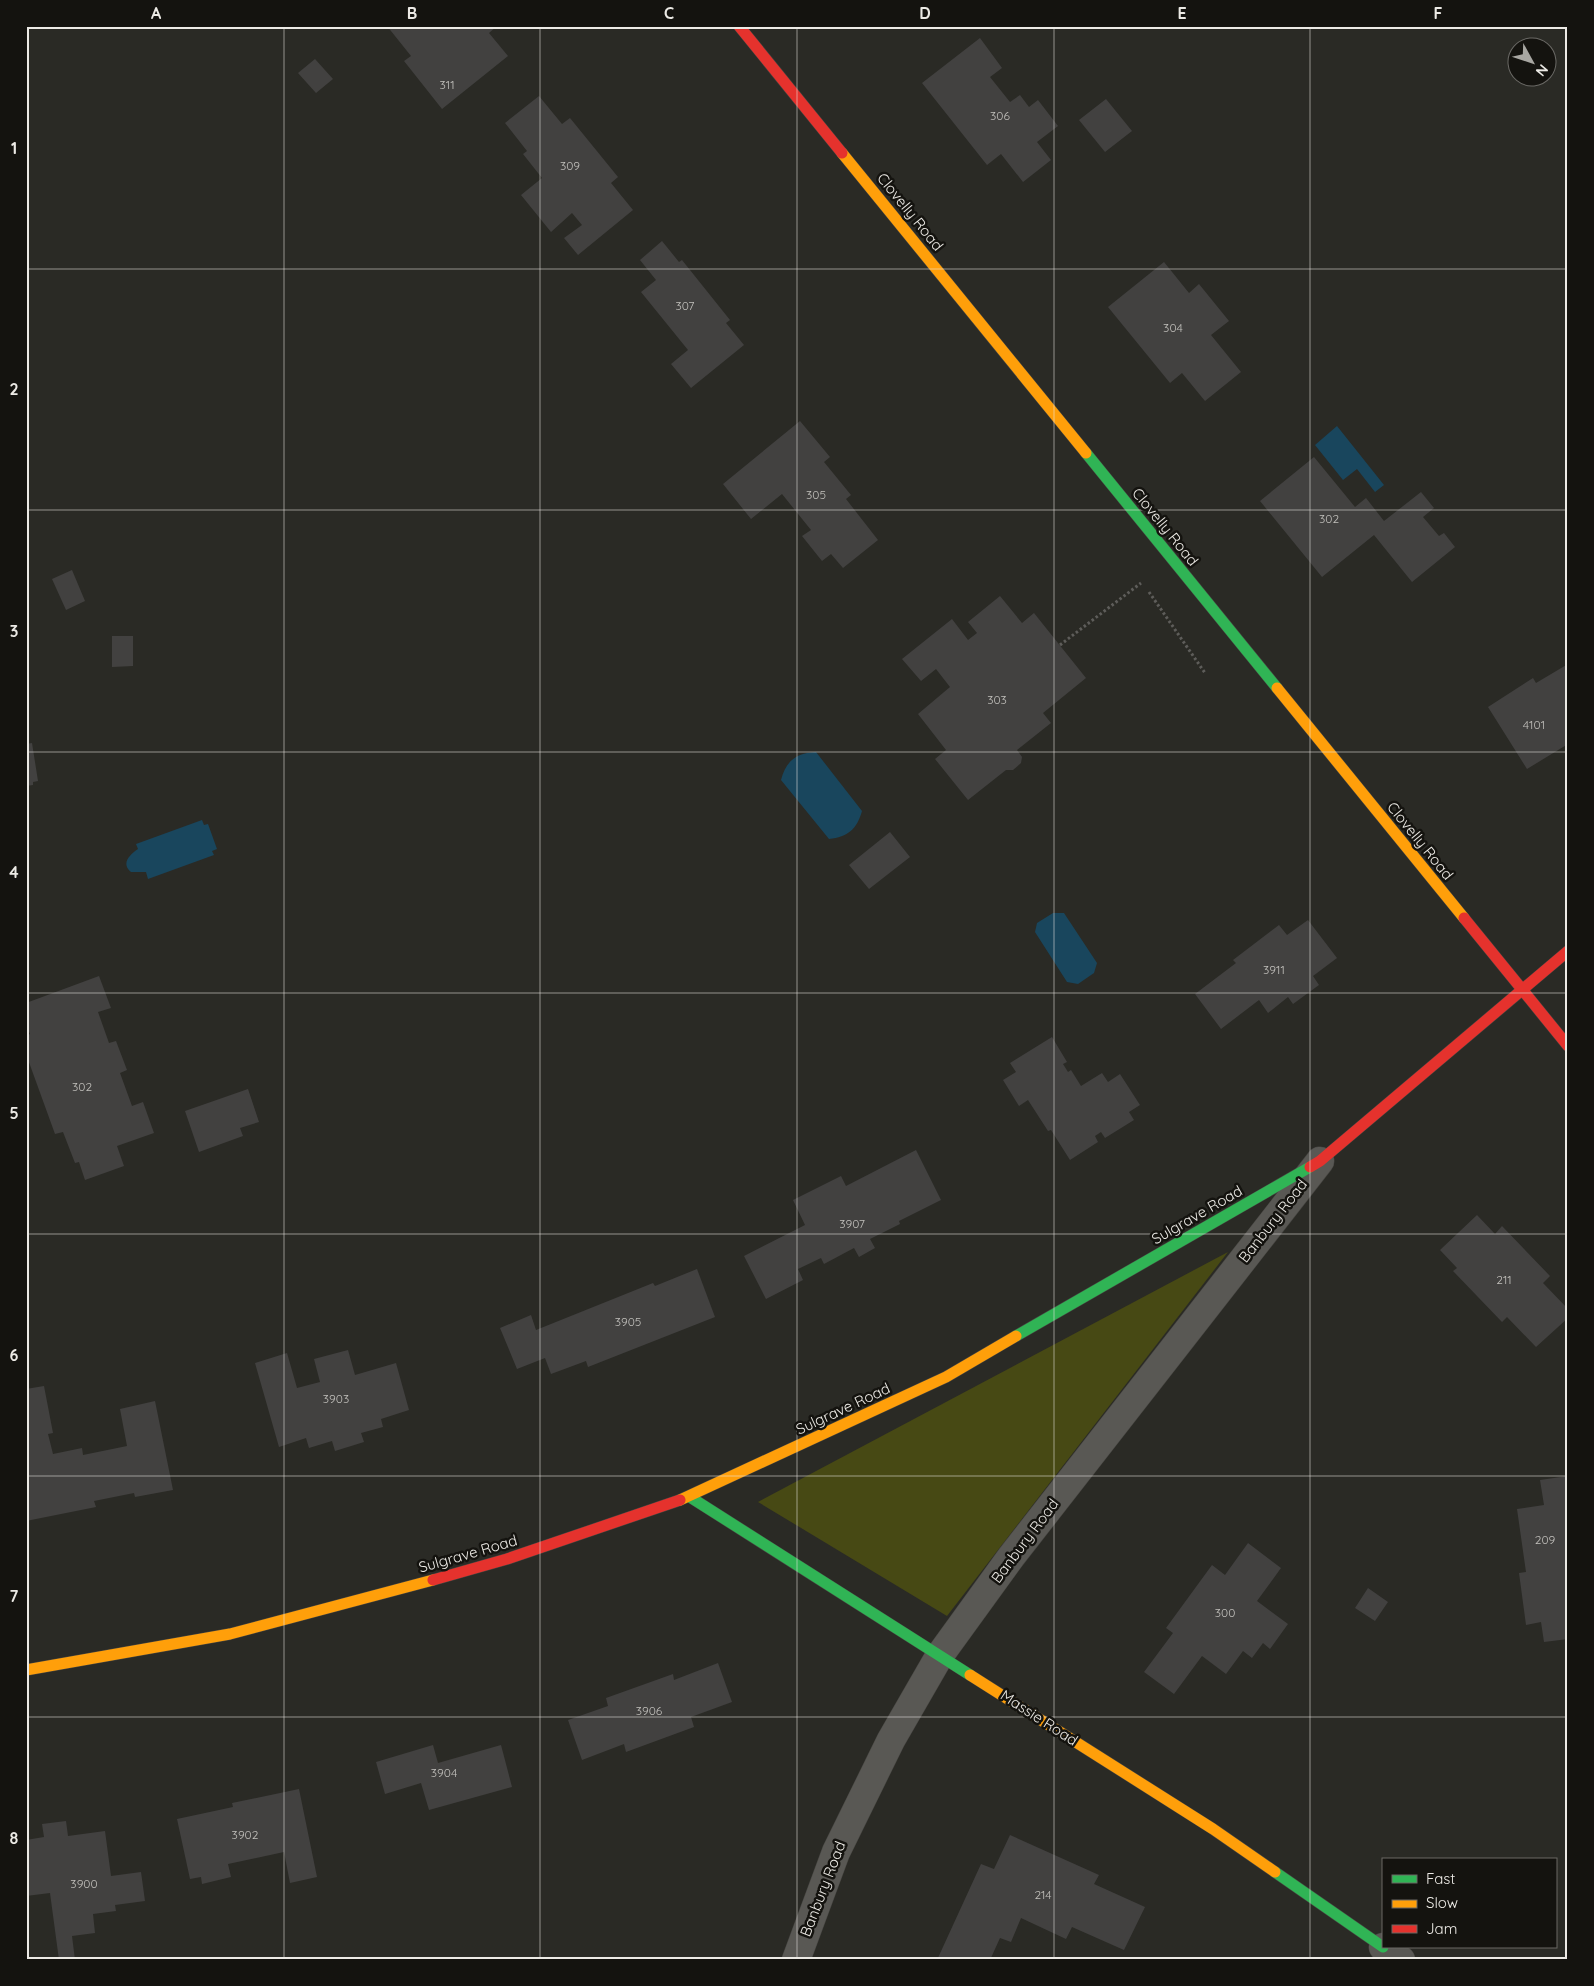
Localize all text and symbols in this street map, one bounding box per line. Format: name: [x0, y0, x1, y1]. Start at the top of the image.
text: A: [151, 3, 162, 23]
text: B: [407, 3, 417, 23]
text: C: [664, 3, 674, 23]
text: D: [919, 3, 931, 23]
text: E: [1177, 3, 1187, 23]
text: F: [1434, 3, 1443, 23]
north arrow: [1506, 38, 1556, 88]
text: N: [1532, 61, 1552, 80]
house number: 311: [439, 77, 455, 92]
house number: 306: [990, 108, 1010, 123]
text: 1: [11, 138, 17, 158]
house number: 309: [560, 158, 580, 173]
street label: Clovelly Road: [873, 169, 948, 255]
house number: 307: [676, 298, 694, 313]
house number: 304: [1163, 320, 1183, 335]
text: 2: [9, 379, 19, 399]
street label: Clovelly Road: [1128, 484, 1203, 570]
house number: 305: [806, 487, 826, 502]
house number: 302: [1319, 511, 1339, 526]
text: 3: [10, 621, 18, 641]
house number: 303: [987, 692, 1007, 707]
house number: 4101: [1523, 717, 1545, 732]
street label: Clovelly Road: [1383, 798, 1458, 884]
text: 4: [9, 862, 19, 882]
house number: 3911: [1263, 962, 1285, 977]
house number: 302: [72, 1079, 92, 1094]
text: 5: [9, 1103, 19, 1123]
street label: Banbury Road: [1234, 1175, 1311, 1266]
street label: Sulgrave Road: [1148, 1181, 1246, 1248]
house number: 3907: [839, 1216, 865, 1231]
house number: 211: [1496, 1272, 1512, 1287]
house number: 3905: [615, 1314, 641, 1329]
text: 6: [10, 1345, 19, 1365]
street label: Sulgrave Road: [793, 1378, 893, 1439]
house number: 3903: [323, 1391, 349, 1406]
street label: Banbury Road: [987, 1495, 1063, 1587]
street label: Sulgrave Road: [416, 1530, 519, 1577]
house number: 209: [1535, 1532, 1556, 1547]
text: 7: [10, 1586, 19, 1606]
house number: 300: [1215, 1605, 1235, 1620]
street label: Massie Road: [997, 1685, 1082, 1750]
house number: 3906: [636, 1703, 663, 1718]
house number: 3904: [431, 1765, 457, 1780]
house number: 3902: [232, 1827, 259, 1842]
text: 8: [10, 1828, 19, 1848]
street label: Banbury Road: [796, 1838, 849, 1939]
legend: [1382, 1858, 1556, 1948]
text: Fast: [1426, 1869, 1455, 1888]
house number: 3900: [70, 1876, 98, 1891]
house number: 214: [1034, 1887, 1052, 1902]
text: Slow: [1426, 1893, 1458, 1912]
text: Jam: [1426, 1919, 1457, 1938]

